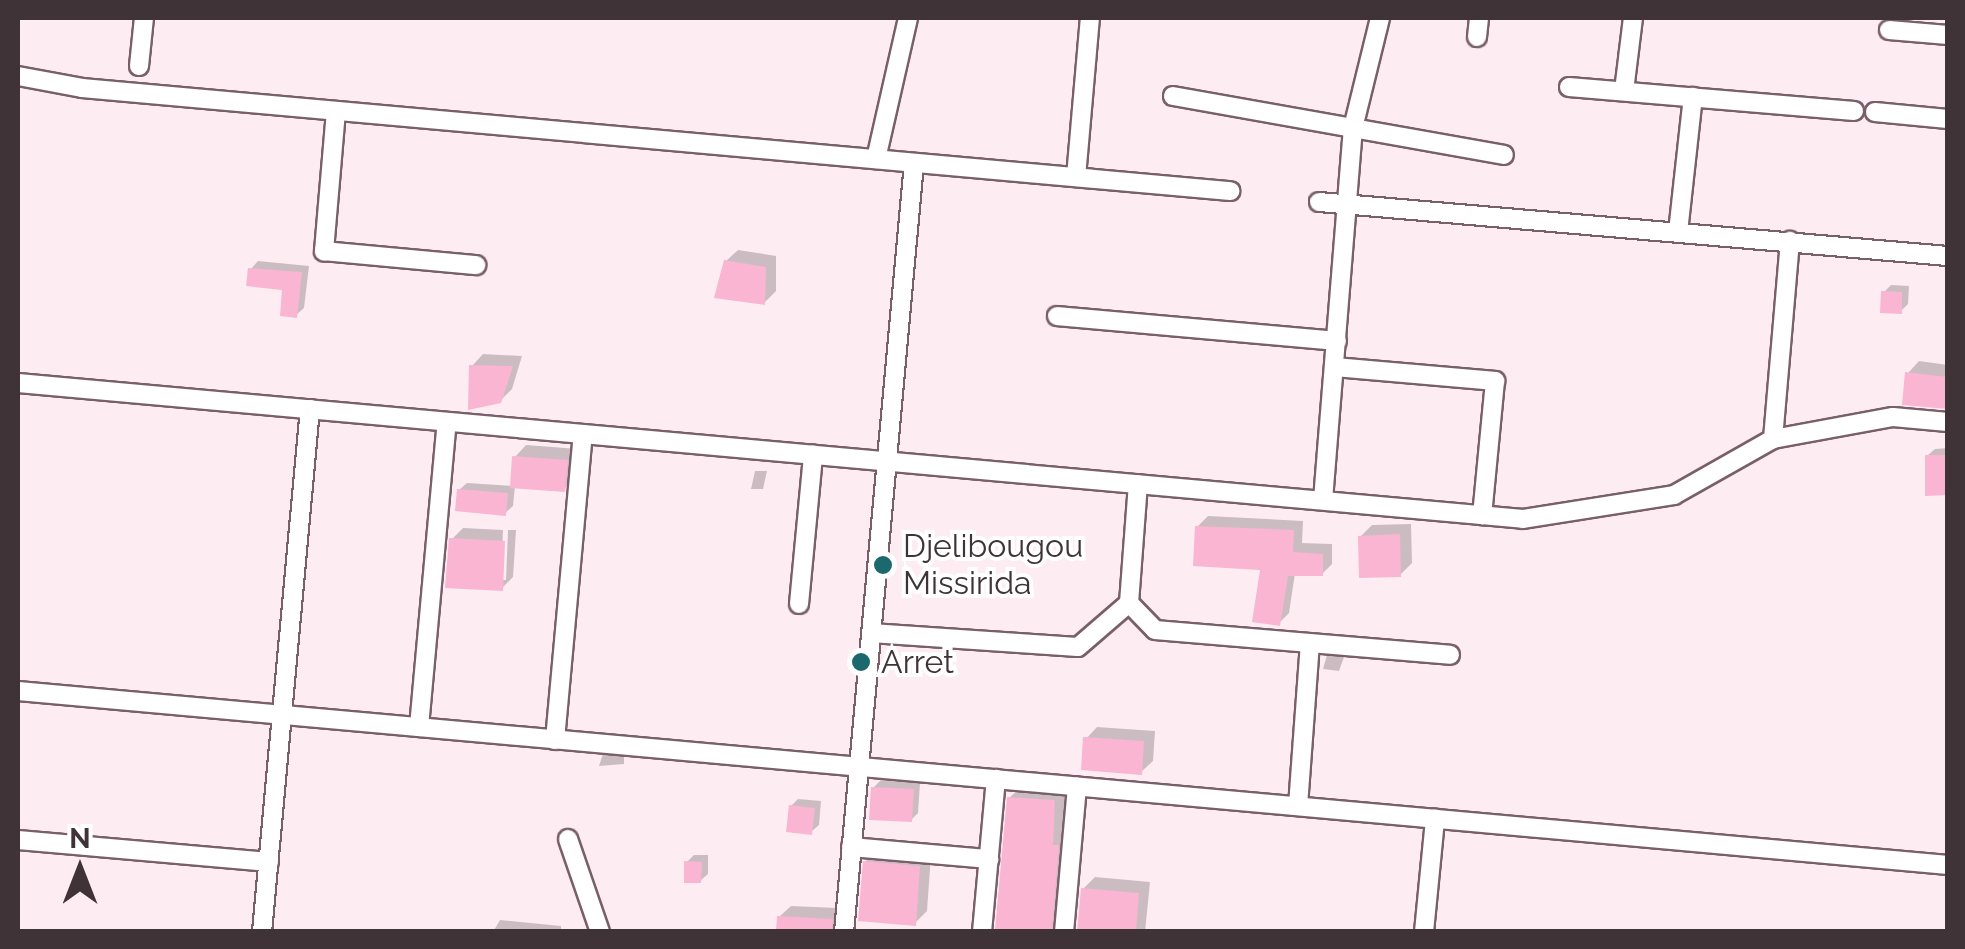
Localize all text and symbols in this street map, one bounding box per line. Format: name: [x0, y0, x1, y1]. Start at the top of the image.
place label: Djelibougou Missirida: [903, 528, 1083, 603]
marker: Djelibougou Missirida: [872, 554, 894, 576]
place label: Arret: [881, 643, 954, 681]
marker: Arret: [850, 651, 872, 673]
north arrow: [30, 819, 130, 919]
text: N: [69, 822, 91, 855]

